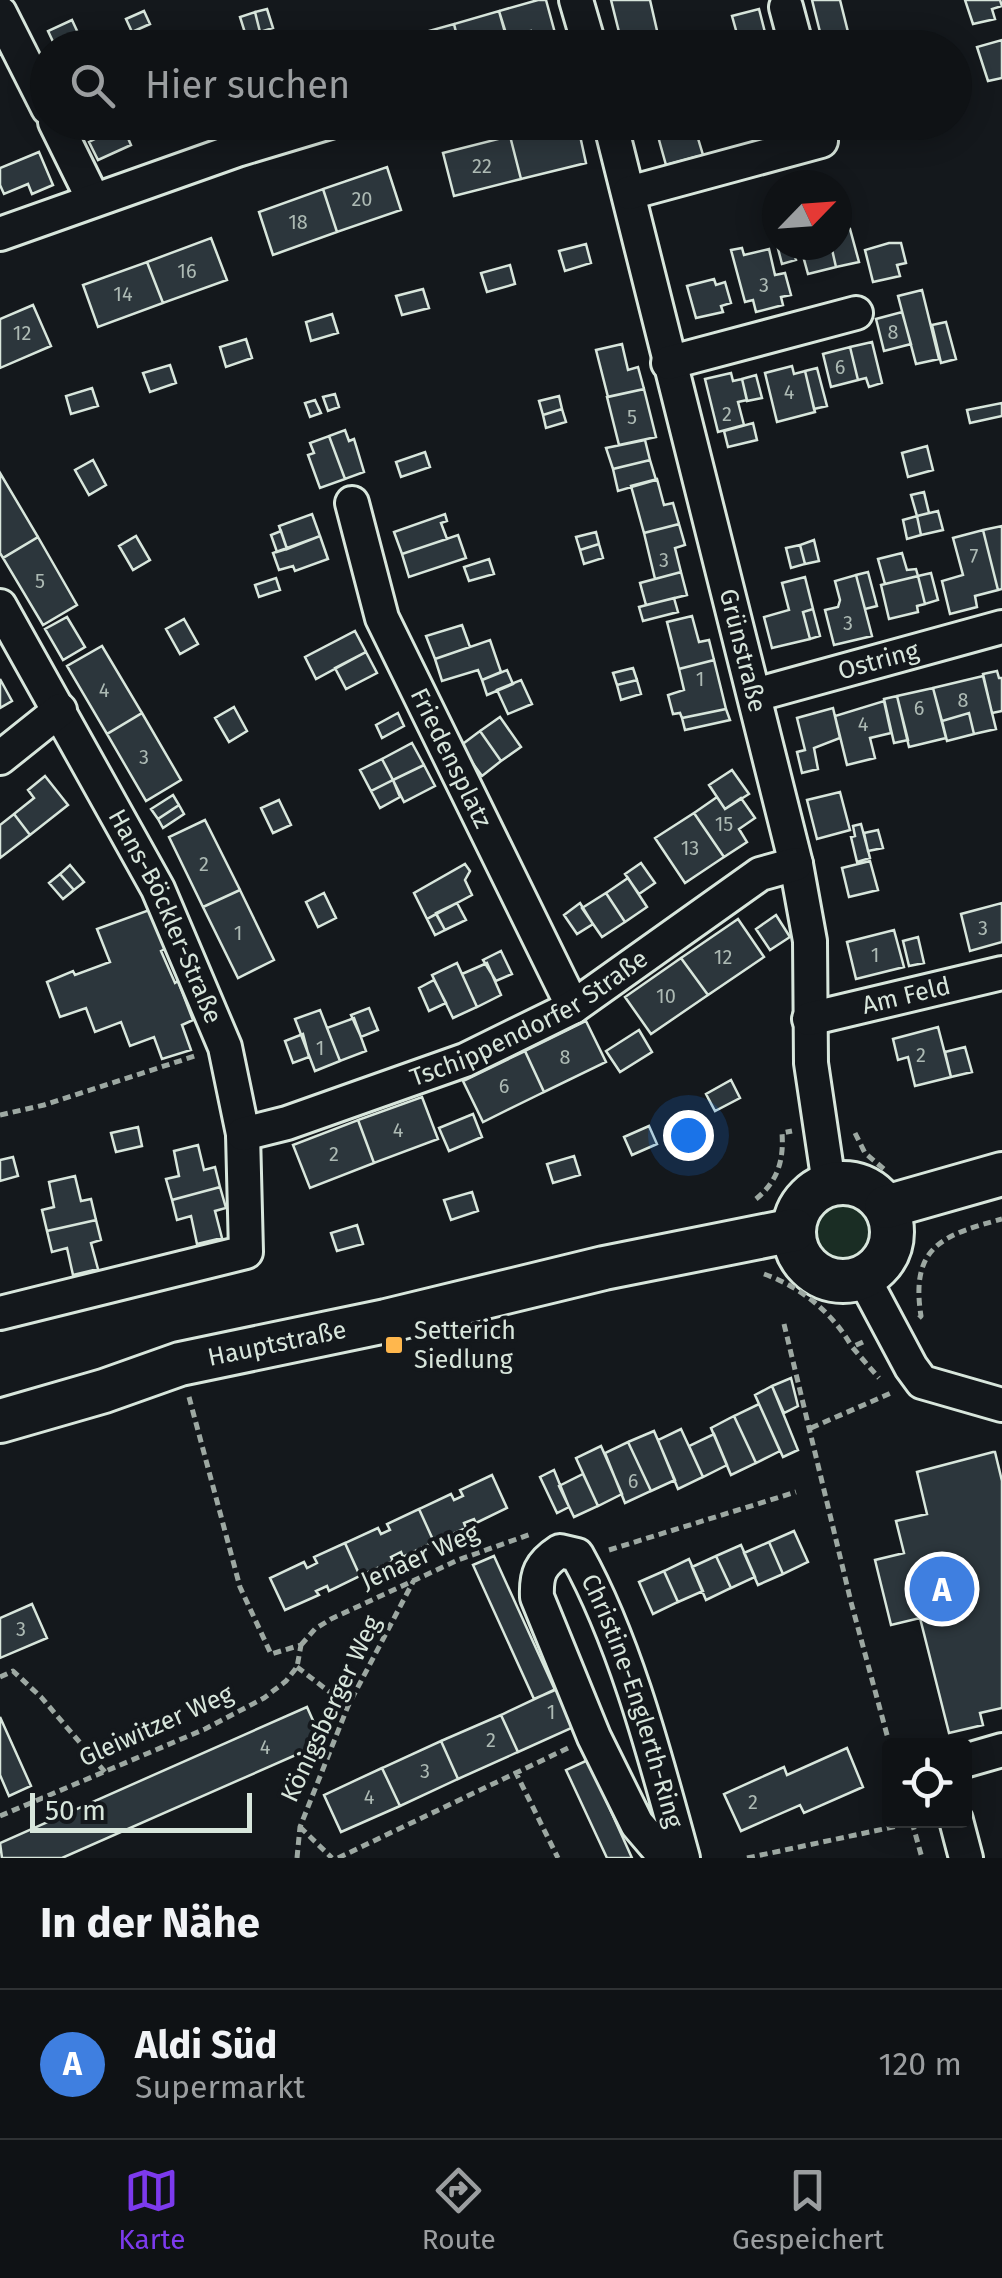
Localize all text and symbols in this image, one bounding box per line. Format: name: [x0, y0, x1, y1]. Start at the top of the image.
search box: [30, 30, 972, 140]
icon: search: [65, 58, 120, 113]
text: Hier suchen: [145, 62, 350, 108]
house number: 22: [472, 154, 492, 178]
north arrow: [762, 170, 852, 260]
house number: 20: [351, 187, 373, 211]
house number: 18: [288, 210, 308, 234]
house number: 16: [177, 259, 197, 283]
house number: 3: [759, 273, 769, 297]
house number: 14: [113, 282, 133, 306]
house number: 8: [887, 320, 899, 344]
house number: 12: [13, 321, 31, 345]
house number: 6: [835, 355, 845, 379]
house number: 4: [784, 380, 795, 404]
house number: 2: [722, 402, 732, 426]
house number: 5: [627, 405, 637, 429]
house number: 7: [970, 544, 979, 568]
house number: 3: [659, 548, 669, 572]
house number: 5: [35, 569, 45, 593]
street label: Grünstraße: [713, 586, 772, 716]
house number: 3: [843, 611, 853, 635]
street label: Ostring: [835, 636, 922, 686]
house number: 1: [696, 667, 704, 691]
house number: 4: [99, 678, 110, 702]
street label: Friedensplatz: [404, 683, 498, 833]
house number: 8: [957, 688, 969, 712]
house number: 6: [914, 696, 924, 720]
house number: 4: [858, 712, 869, 736]
house number: 3: [139, 745, 149, 769]
street label: Hans-Böckler-Straße: [102, 804, 228, 1028]
house number: 15: [715, 812, 733, 836]
house number: 13: [681, 836, 699, 860]
house number: 2: [199, 852, 209, 876]
house number: 3: [978, 916, 988, 940]
house number: 1: [234, 921, 242, 945]
house number: 1: [871, 943, 879, 967]
street label: Tschippendorfer Straße: [406, 944, 654, 1093]
house number: 12: [714, 945, 732, 969]
street label: Am Feld: [859, 971, 953, 1021]
house number: 10: [656, 984, 676, 1008]
house number: 1: [316, 1036, 324, 1060]
house number: 2: [916, 1043, 926, 1067]
house number: 8: [559, 1045, 571, 1069]
house number: 6: [499, 1074, 509, 1098]
your location: [663, 1110, 714, 1161]
house number: 4: [393, 1118, 404, 1142]
house number: 2: [329, 1142, 339, 1166]
street label: Hauptstraße: [205, 1315, 349, 1373]
place label: Setterich Siedlung: [414, 1316, 516, 1375]
marker: Setterich Siedlung: [383, 1334, 405, 1356]
house number: 6: [628, 1469, 638, 1493]
street label: Jenaer Weg: [356, 1518, 484, 1596]
pin: A: [910, 1552, 974, 1626]
street label: Christine-Englerth-Ring: [575, 1569, 689, 1831]
street label: Königsberger Weg: [275, 1611, 387, 1807]
house number: 3: [16, 1617, 26, 1641]
street label: Gleiwitzer Weg: [74, 1679, 238, 1773]
house number: 1: [547, 1700, 555, 1724]
house number: 2: [486, 1728, 496, 1752]
house number: 4: [260, 1735, 271, 1759]
map controls: [882, 1738, 972, 1828]
button: locate: [882, 1738, 972, 1828]
house number: 3: [420, 1759, 430, 1783]
house number: 4: [364, 1785, 375, 1809]
scale bar: [30, 1788, 252, 1832]
house number: 2: [748, 1790, 758, 1814]
text: 50 m: [45, 1794, 106, 1827]
text: In der Nähe: [40, 1898, 260, 1948]
text: Aldi Süd: [135, 2022, 277, 2068]
text: A: [63, 2045, 82, 2083]
text: 120 m: [879, 2045, 962, 2083]
text: Supermarkt: [135, 2068, 305, 2106]
tab: Karte: [118, 2163, 185, 2256]
tab: Route: [422, 2163, 496, 2256]
tab: Gespeichert: [732, 2163, 884, 2256]

